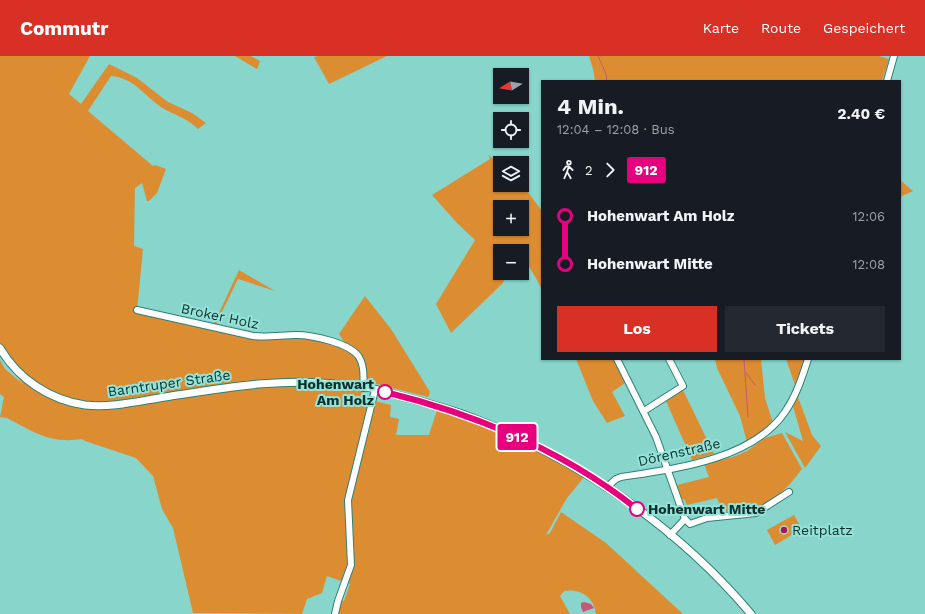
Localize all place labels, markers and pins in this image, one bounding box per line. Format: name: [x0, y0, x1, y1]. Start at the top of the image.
place label: Hohenwart Am Holz: [297, 376, 374, 408]
marker: Hohenwart Am Holz: [377, 384, 393, 400]
marker: Hohenwart Mitte: [629, 501, 645, 517]
place label: Hohenwart Mitte: [648, 501, 765, 517]
place label: Reitplatz: [792, 522, 853, 538]
marker: Reitplatz: [779, 525, 789, 535]

